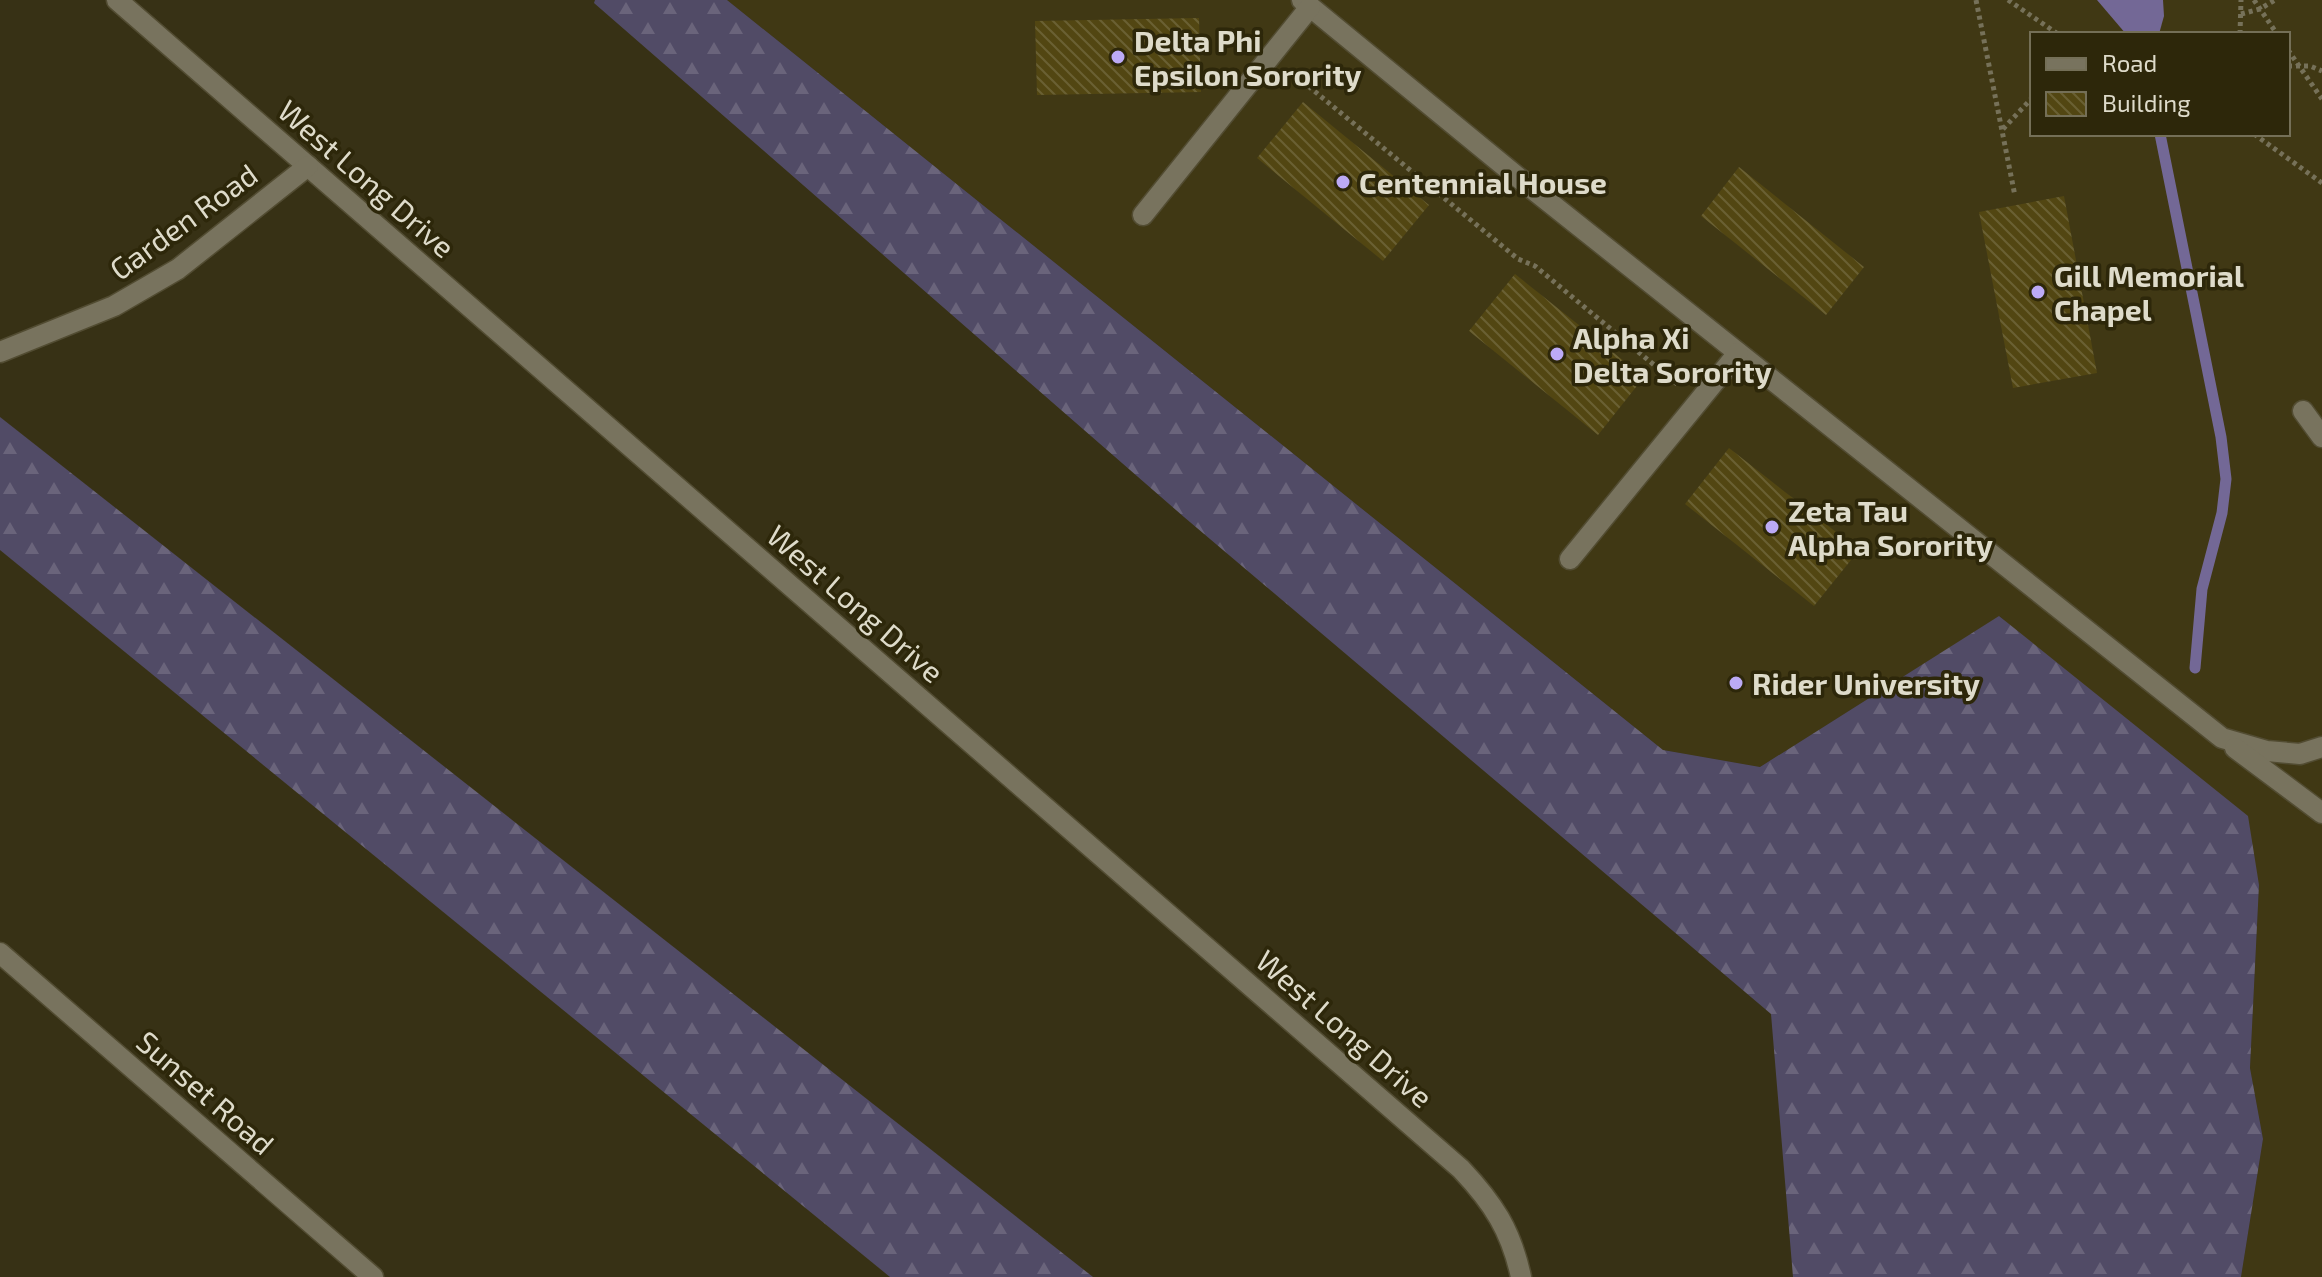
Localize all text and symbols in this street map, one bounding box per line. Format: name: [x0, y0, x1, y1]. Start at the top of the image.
place label: Delta Phi Epsilon Sorority: [1134, 22, 1362, 93]
legend: [2030, 32, 2290, 136]
marker: Delta Phi Epsilon Sorority: [1109, 48, 1127, 66]
text: Road: [2102, 48, 2157, 77]
text: Building: [2102, 88, 2191, 117]
street label: West Long Drive: [271, 92, 463, 264]
street label: Garden Road: [102, 155, 264, 287]
place label: Centennial House: [1359, 164, 1607, 200]
marker: Centennial House: [1334, 173, 1352, 191]
place label: Gill Memorial Chapel: [2054, 257, 2244, 327]
marker: Gill Memorial Chapel: [2029, 283, 2047, 301]
place label: Alpha Xi Delta Sorority: [1573, 319, 1772, 390]
marker: Alpha Xi Delta Sorority: [1548, 345, 1566, 363]
place label: Zeta Tau Alpha Sorority: [1788, 492, 1993, 563]
street label: West Long Drive: [760, 517, 952, 689]
marker: Zeta Tau Alpha Sorority: [1763, 518, 1781, 536]
place label: Rider University: [1752, 665, 1980, 702]
marker: Rider University: [1727, 674, 1745, 692]
street label: West Long Drive: [1249, 942, 1441, 1114]
street label: Sunset Road: [130, 1023, 282, 1161]

